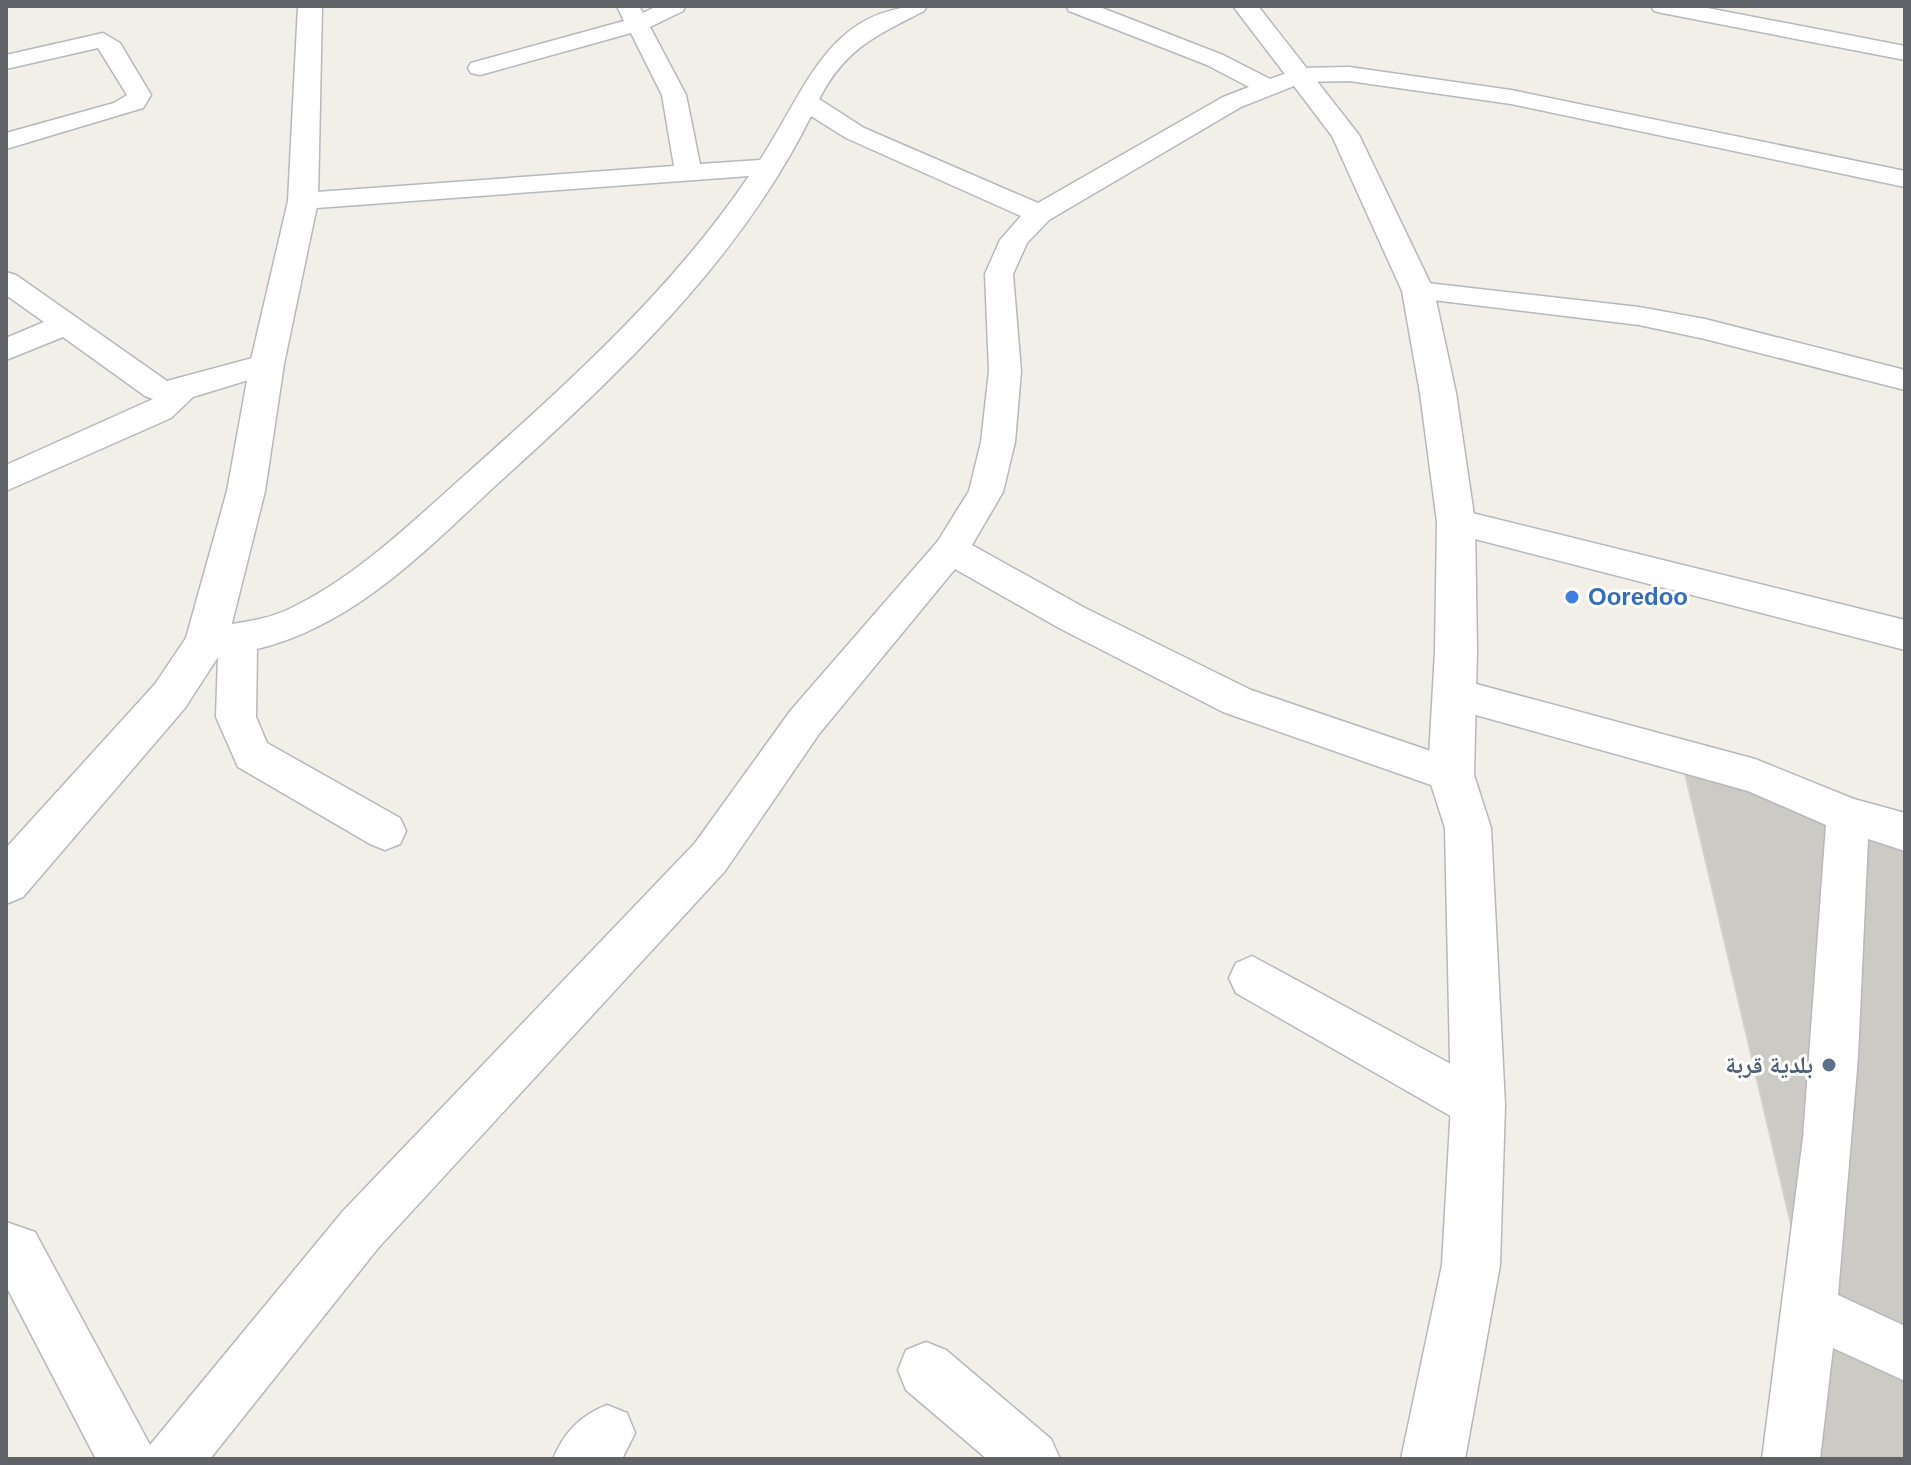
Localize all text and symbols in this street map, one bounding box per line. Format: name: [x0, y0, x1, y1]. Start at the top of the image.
place label: Ooredoo: [1588, 583, 1688, 610]
marker: Ooredoo: [1563, 588, 1581, 606]
place label: بلدية قربة: [1725, 1051, 1813, 1079]
marker: بلدية قربة: [1820, 1056, 1838, 1074]

